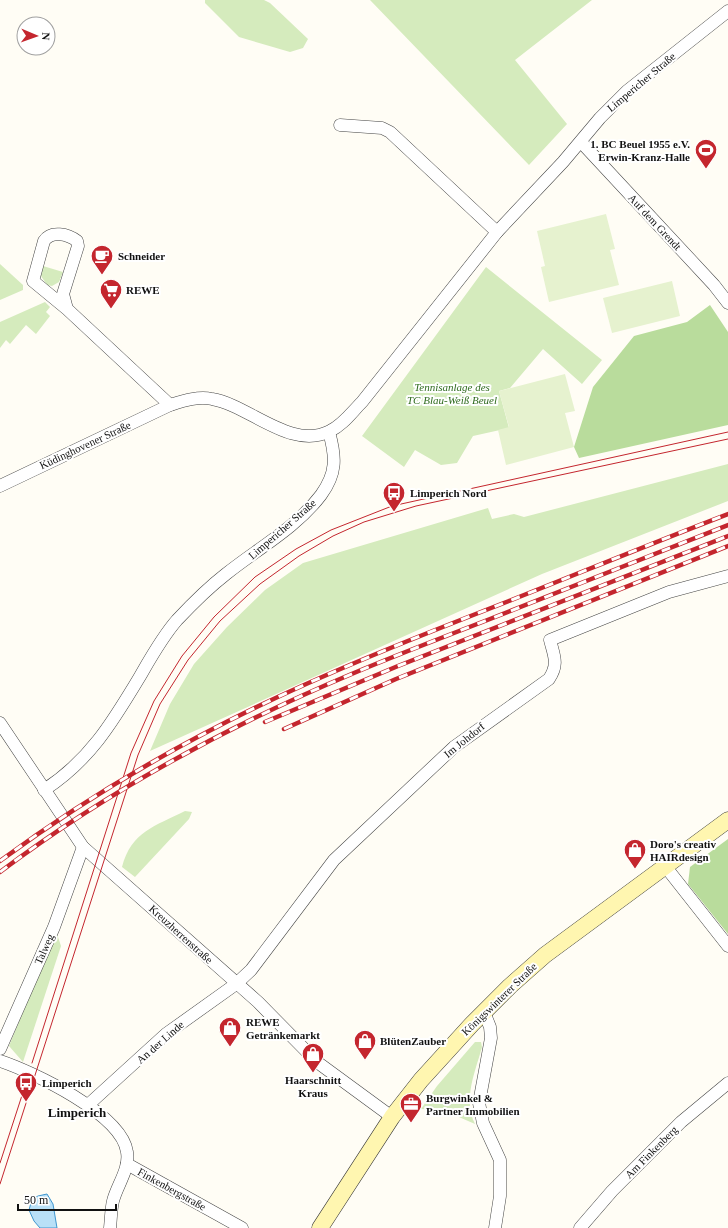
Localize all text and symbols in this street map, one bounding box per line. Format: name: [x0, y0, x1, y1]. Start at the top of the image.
north arrow: [16, 16, 56, 56]
text: N: [40, 32, 52, 41]
street label: Limpericher Straße: [605, 50, 678, 114]
sports icon: 1. BC Beuel 1955 e.V. Erwin-Kranz-Halle: [693, 137, 719, 170]
place label: 1. BC Beuel 1955 e.V. Erwin-Kranz-Halle: [590, 138, 690, 163]
street label: Auf dem Grendt: [626, 192, 684, 252]
cafe icon: Schneider: [89, 243, 115, 276]
place label: Schneider: [118, 250, 165, 262]
supermarket icon: REWE: [98, 277, 124, 310]
place label: REWE: [126, 284, 160, 296]
park label: Tennisanlage des TC Blau-Weiß Beuel: [407, 381, 497, 406]
street label: Küdinghovener Straße: [37, 419, 133, 471]
bus stop icon: Limperich Nord: [381, 480, 407, 513]
place label: Limperich Nord: [410, 487, 487, 499]
street label: Limpericher Straße: [246, 496, 318, 561]
street label: Im Johdorf: [441, 720, 487, 760]
shop icon: Doro's creativ HAIRdesign: [622, 837, 648, 870]
place label: Doro's creativ HAIRdesign: [650, 838, 716, 863]
street label: Kreuzherrenstraße: [147, 902, 215, 966]
street label: Talweg: [32, 931, 56, 966]
street label: Königswinterer Straße: [459, 960, 539, 1038]
shop icon: REWE Getränkemarkt: [217, 1015, 243, 1048]
place label: REWE Getränkemarkt: [246, 1016, 320, 1041]
street label: An der Linde: [134, 1018, 186, 1066]
shop icon: BlütenZauber: [352, 1028, 378, 1061]
place label: BlütenZauber: [380, 1035, 446, 1047]
shop icon: Haarschnitt Kraus: [300, 1041, 326, 1074]
bus stop icon: Limperich: [13, 1070, 39, 1103]
place label: Haarschnitt Kraus: [285, 1074, 341, 1099]
place label: Limperich: [42, 1077, 92, 1089]
office icon: Burgwinkel & Partner Immobilien: [398, 1091, 424, 1124]
place label: Burgwinkel & Partner Immobilien: [426, 1092, 520, 1117]
district label: Limperich: [48, 1105, 107, 1120]
street label: Am Finkenberg: [622, 1123, 680, 1181]
street label: Finkenbergstraße: [136, 1165, 208, 1213]
scale bar: [18, 1186, 116, 1212]
text: 50 m: [24, 1193, 49, 1207]

